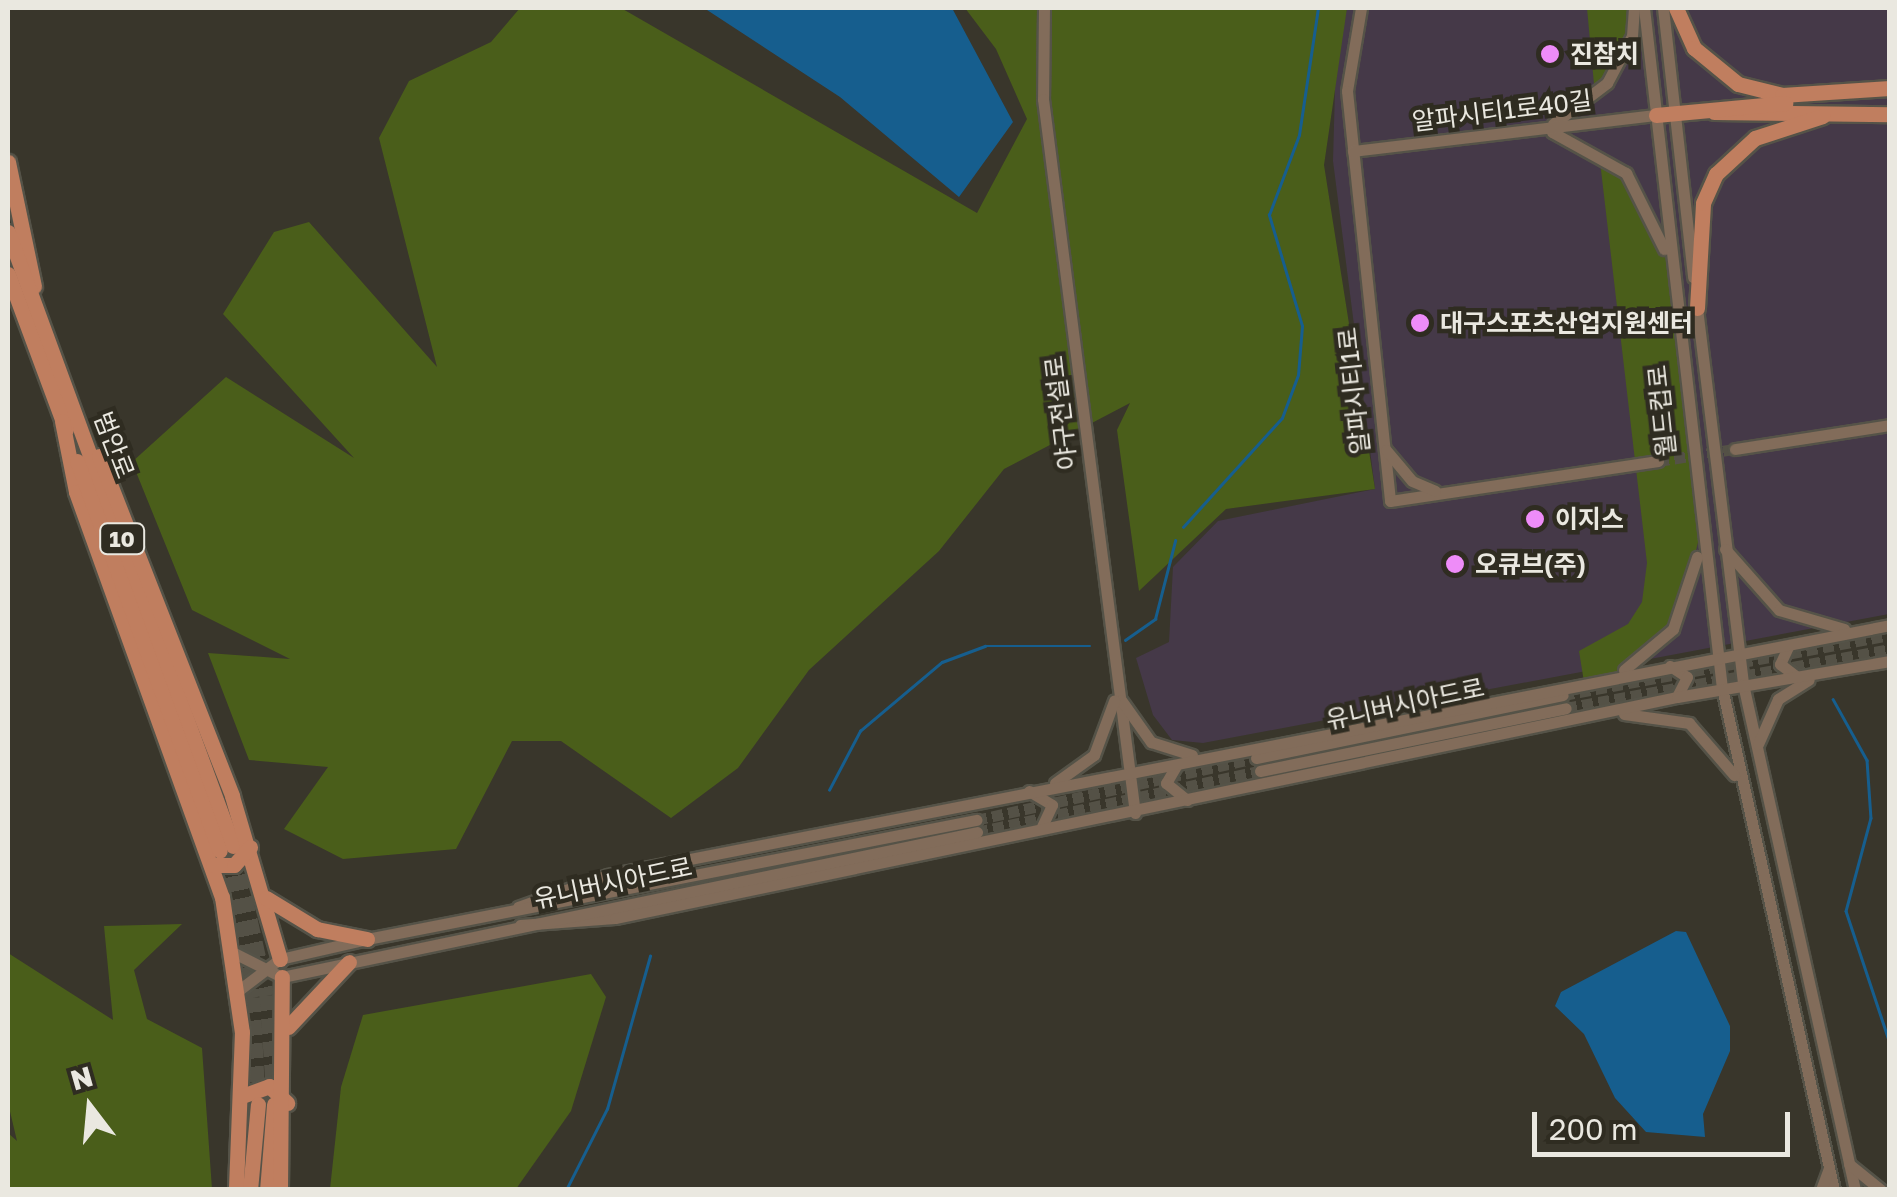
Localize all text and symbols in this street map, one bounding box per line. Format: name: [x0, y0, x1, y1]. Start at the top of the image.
place label: 진참치: [1570, 39, 1639, 69]
marker: 진참치: [1539, 43, 1561, 65]
street label: 알파시티1로40길: [1410, 85, 1594, 137]
place label: 대구스포츠산업지원센터: [1440, 308, 1693, 338]
marker: 대구스포츠산업지원센터: [1409, 312, 1431, 334]
street label: 알파시티1로: [1332, 326, 1376, 456]
street label: 야구전설로: [1039, 354, 1083, 472]
street label: 월드컵로: [1642, 364, 1682, 458]
street label: 범안로: [88, 407, 140, 483]
place label: 이지스: [1555, 504, 1624, 534]
marker: 이지스: [1524, 508, 1546, 530]
road number: 10: [97, 522, 147, 556]
place label: 오큐브(주): [1475, 549, 1586, 579]
marker: 오큐브(주): [1444, 553, 1466, 575]
street label: 유니버시아드로: [1323, 673, 1487, 735]
street label: 유니버시아드로: [531, 852, 695, 914]
north arrow: [40, 1057, 140, 1157]
text: N: [67, 1059, 96, 1096]
scale bar: [1537, 1092, 1794, 1154]
text: 200 m: [1549, 1111, 1638, 1147]

